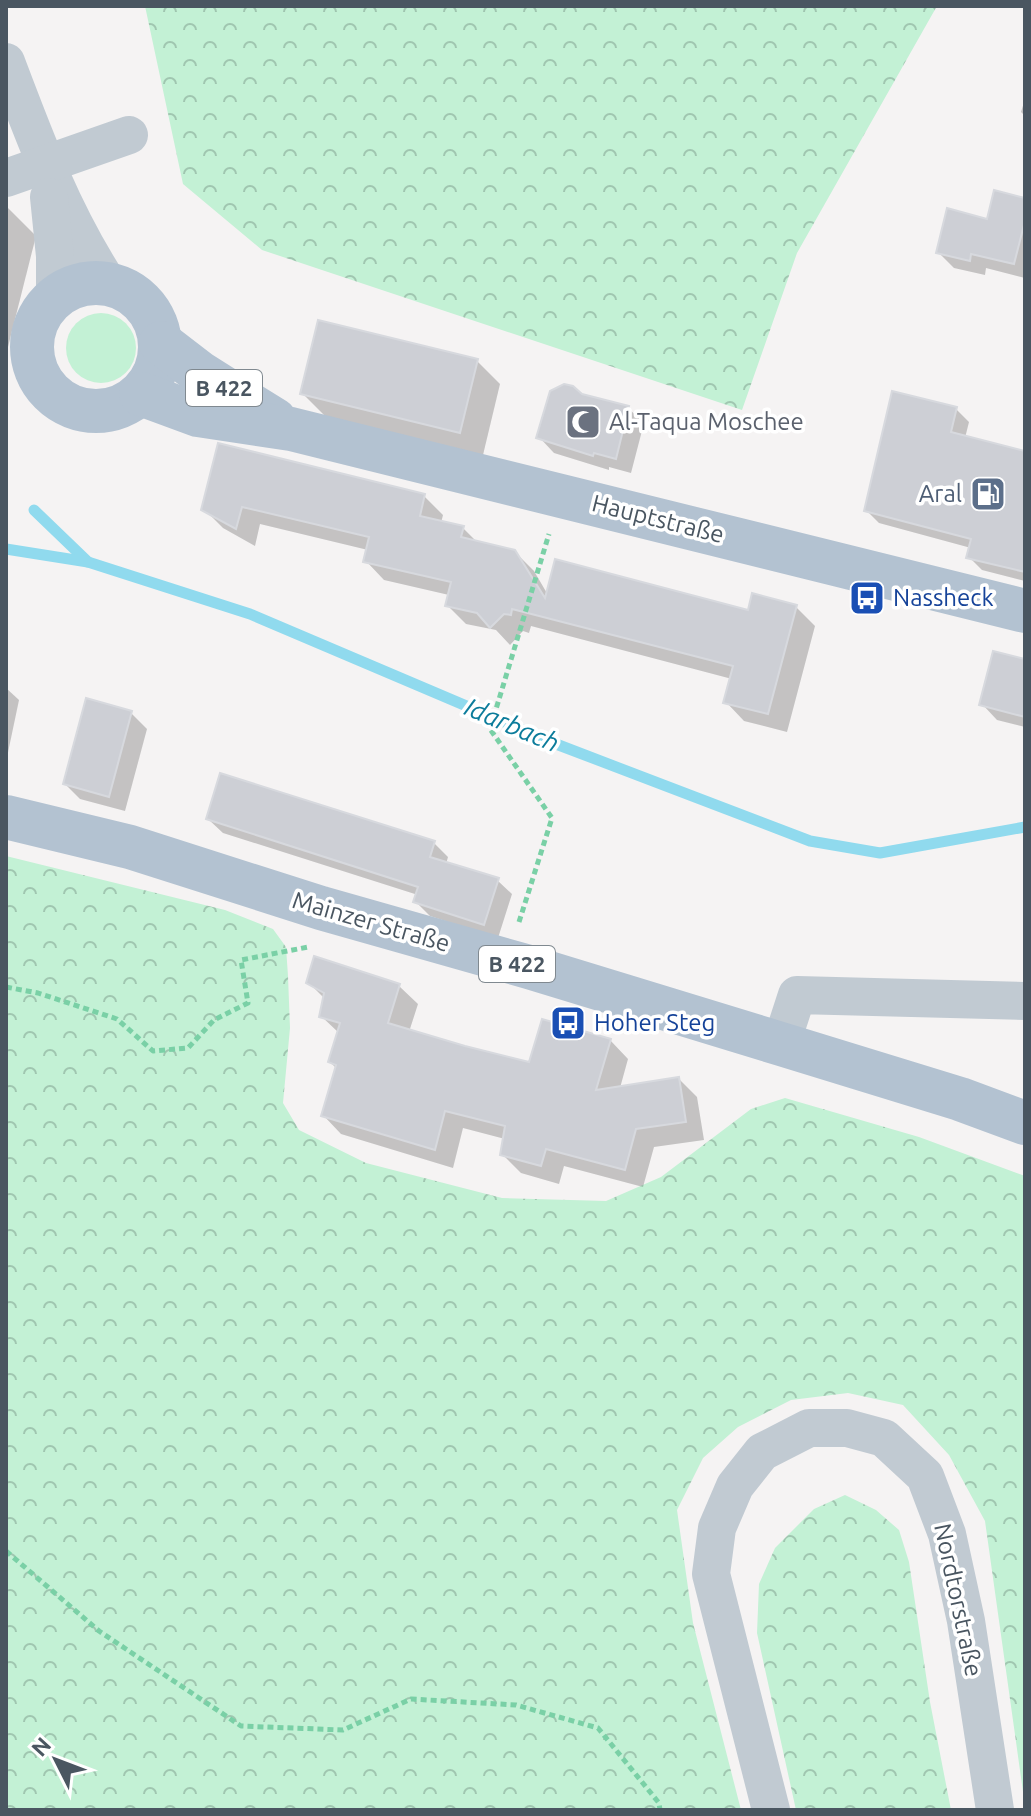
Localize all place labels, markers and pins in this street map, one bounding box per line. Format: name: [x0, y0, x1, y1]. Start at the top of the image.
mosque icon: Al-Taqua Moschee: [564, 403, 602, 441]
place label: Al-Taqua Moschee: [609, 408, 804, 435]
fuel station icon: Aral: [969, 475, 1007, 513]
place label: Aral: [919, 480, 962, 507]
bus stop icon: Nassheck: [848, 579, 886, 617]
place label: Nassheck: [893, 584, 994, 611]
bus stop icon: Hoher Steg: [549, 1004, 587, 1042]
place label: Hoher Steg: [594, 1009, 715, 1036]

